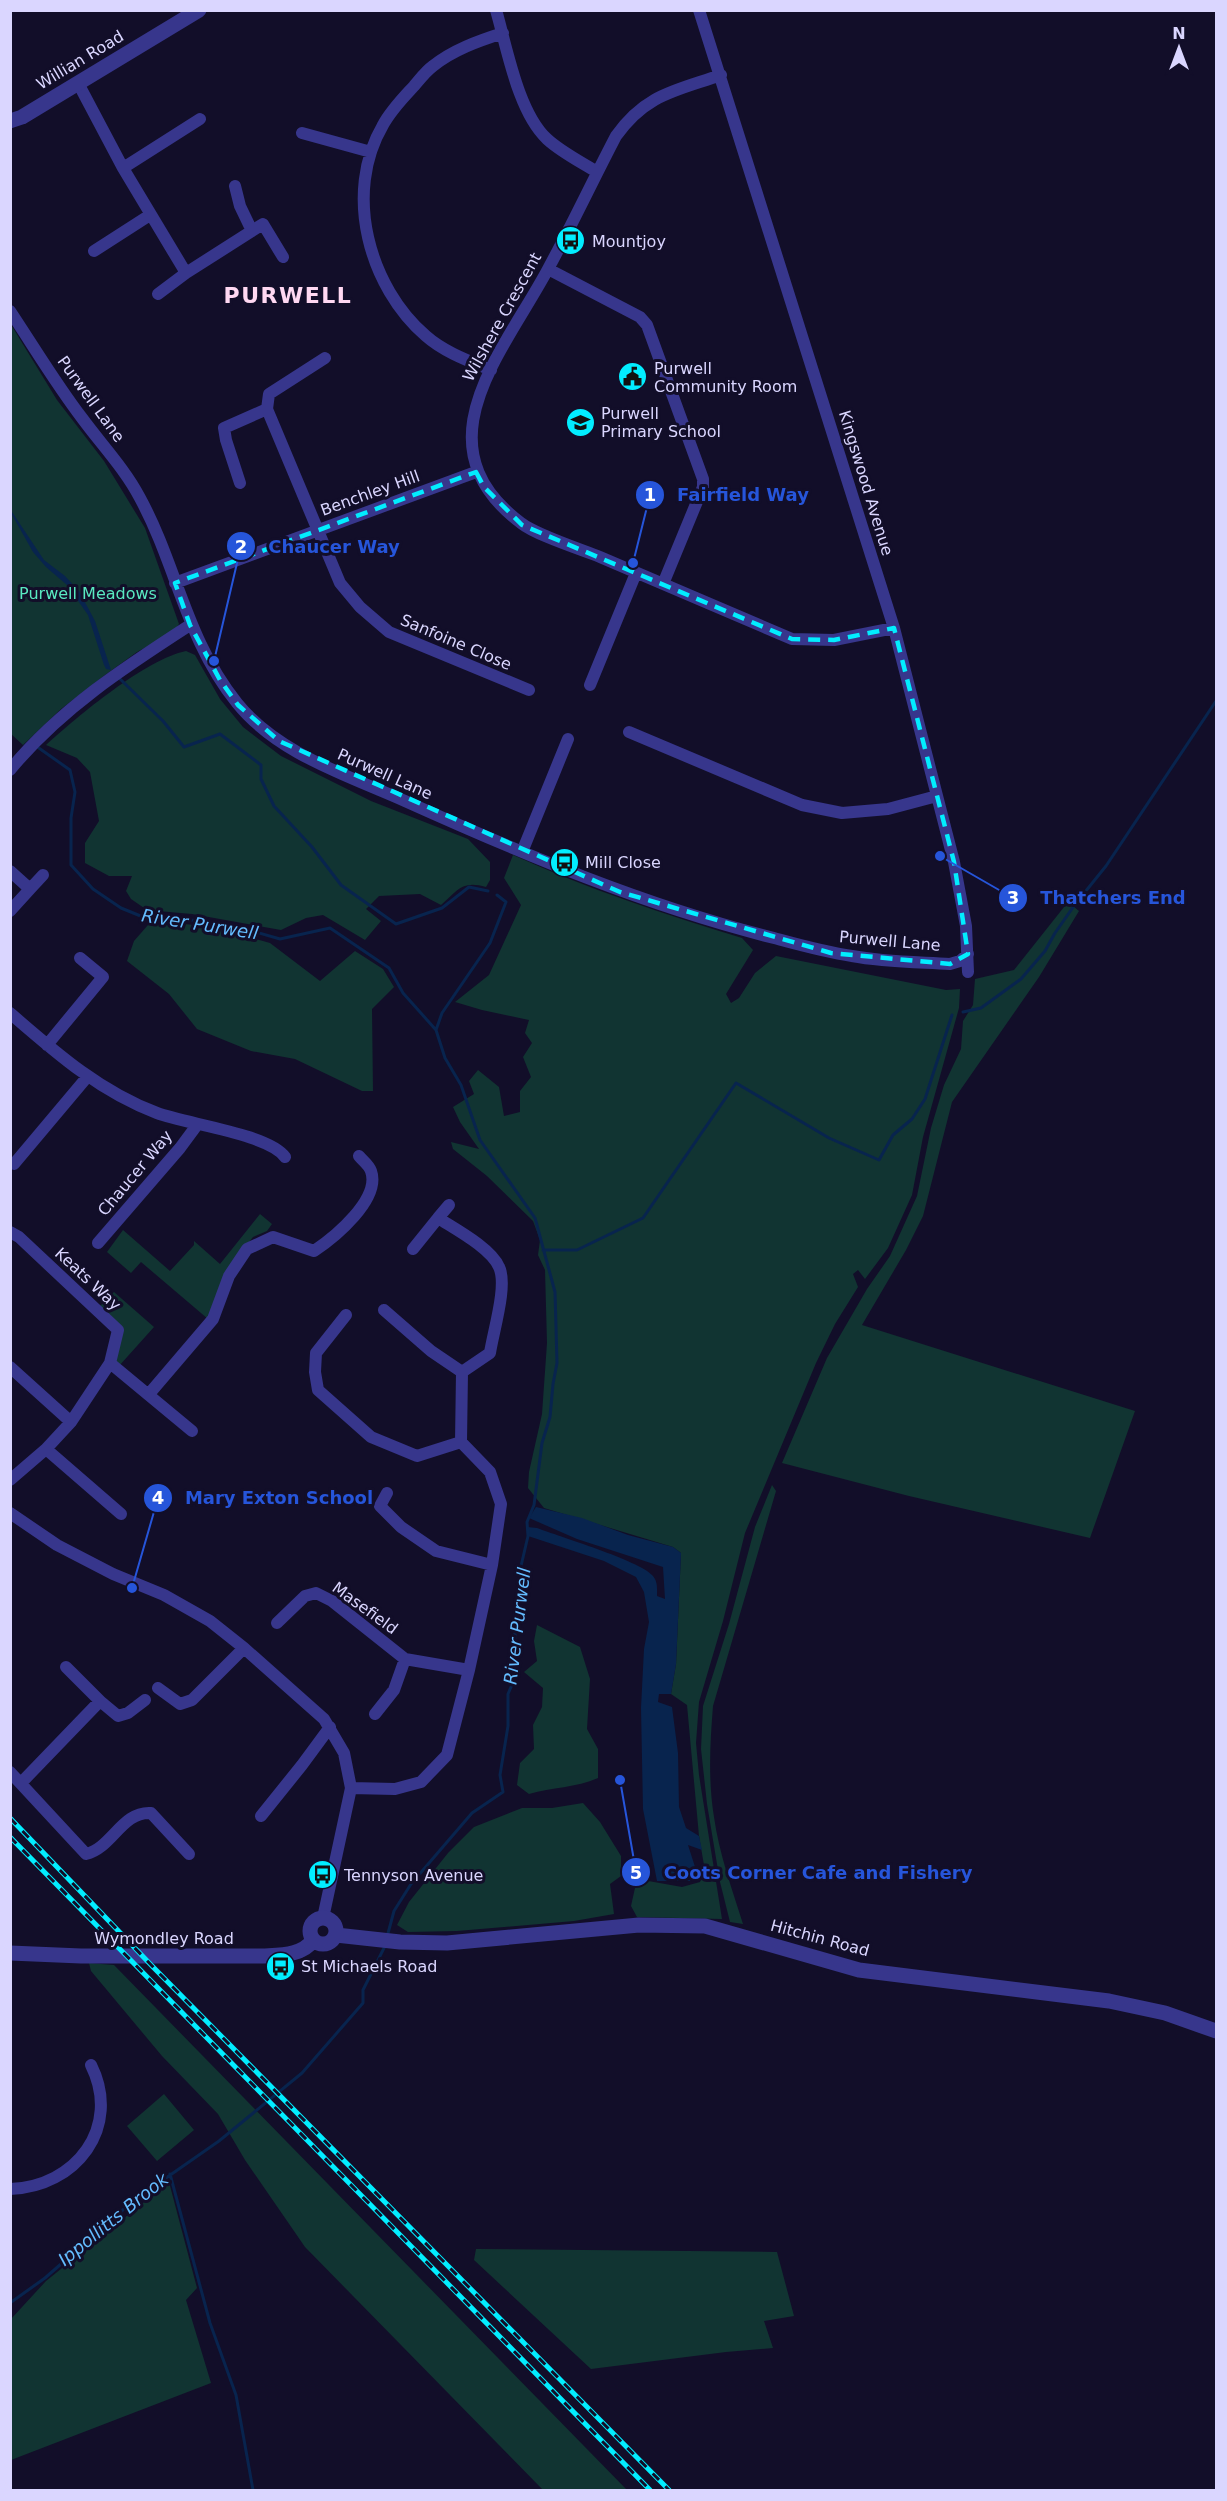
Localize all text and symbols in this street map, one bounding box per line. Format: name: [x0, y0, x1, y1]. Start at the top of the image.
north arrow: [1149, 18, 1209, 78]
text: N: [1172, 24, 1186, 43]
street label: Willian Road: [33, 27, 127, 93]
bus stop icon: Mountjoy: [555, 225, 587, 257]
place label: Mountjoy: [592, 232, 666, 251]
street label: Wilshere Crescent: [459, 249, 545, 385]
district label: PURWELL: [224, 283, 352, 308]
street label: Purwell Lane: [53, 352, 129, 446]
place label: Purwell Community Room: [654, 359, 797, 396]
public building icon: Purwell Community Room: [617, 361, 649, 393]
place label: Purwell Primary School: [601, 404, 721, 441]
school or university icon: Purwell Primary School: [564, 406, 596, 438]
street label: Kingswood Avenue: [835, 408, 897, 558]
street label: Benchley Hill: [318, 466, 422, 520]
callout: Fairfield Way: [635, 477, 821, 513]
text: 1: [644, 484, 656, 505]
text: Fairfield Way: [677, 484, 809, 505]
callout: Chaucer Way: [226, 528, 412, 564]
text: 2: [235, 536, 247, 557]
text: Chaucer Way: [268, 536, 400, 557]
park label: Purwell Meadows: [19, 584, 157, 603]
street label: Sanfoine Close: [398, 610, 514, 674]
street label: Purwell Lane: [335, 745, 435, 803]
bus stop icon: Mill Close: [548, 846, 580, 878]
place label: Mill Close: [585, 853, 661, 872]
callout: Thatchers End: [998, 880, 1198, 916]
text: 3: [1007, 887, 1019, 908]
text: Thatchers End: [1040, 887, 1186, 908]
water label: River Purwell: [140, 904, 260, 944]
street label: Purwell Lane: [839, 927, 941, 955]
street label: Chaucer Way: [94, 1126, 176, 1220]
street label: Keats Way: [51, 1244, 125, 1314]
callout: Mary Exton School: [143, 1480, 385, 1516]
text: 4: [152, 1487, 164, 1508]
text: Mary Exton School: [185, 1487, 373, 1508]
water label: River Purwell: [499, 1566, 535, 1686]
street label: Masefield: [329, 1578, 401, 1638]
callout: Coots Corner Cafe and Fishery: [621, 1854, 984, 1890]
bus stop icon: Tennyson Avenue: [307, 1859, 339, 1891]
text: 5: [630, 1862, 642, 1883]
text: Coots Corner Cafe and Fishery: [664, 1862, 973, 1883]
place label: Tennyson Avenue: [343, 1866, 483, 1885]
street label: Hitchin Road: [769, 1916, 871, 1960]
street label: Wymondley Road: [94, 1929, 234, 1948]
bus stop icon: St Michaels Road: [264, 1950, 296, 1982]
place label: St Michaels Road: [301, 1957, 437, 1976]
water label: Ippollitts Brook: [54, 2167, 174, 2270]

